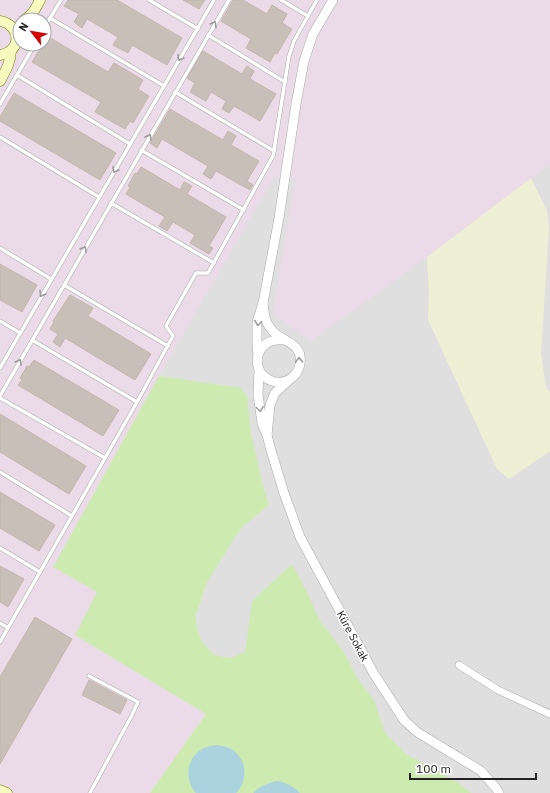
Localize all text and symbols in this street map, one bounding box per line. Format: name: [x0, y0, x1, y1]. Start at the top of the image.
north arrow: [12, 12, 52, 52]
text: N: [15, 20, 31, 34]
one-way arrow: [210, 21, 217, 28]
one-way arrow: [178, 54, 185, 61]
one-way arrow: [145, 134, 152, 141]
one-way arrow: [112, 166, 119, 173]
one-way arrow: [80, 246, 87, 253]
one-way arrow: [40, 290, 47, 298]
one-way arrow: [254, 319, 263, 326]
one-way arrow: [295, 357, 303, 363]
one-way arrow: [15, 359, 22, 366]
one-way arrow: [255, 406, 264, 412]
street label: Küre Sokak: [334, 608, 372, 664]
scale bar: [410, 755, 536, 781]
text: 100 m: [416, 761, 451, 776]

